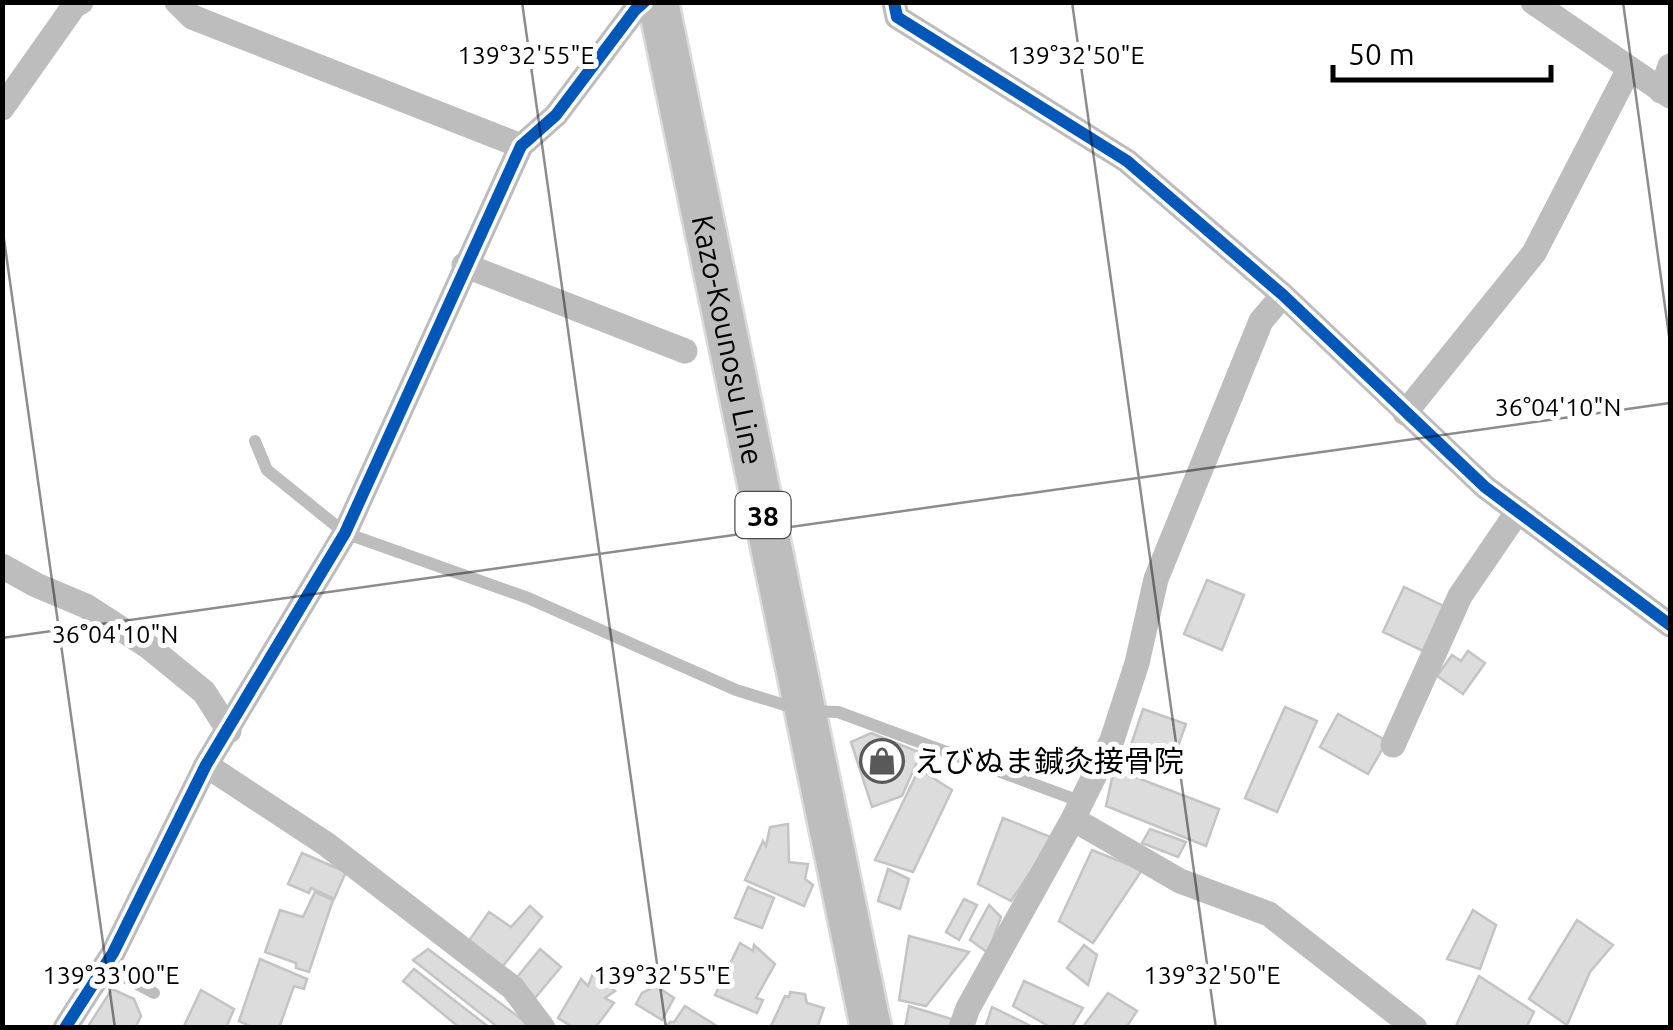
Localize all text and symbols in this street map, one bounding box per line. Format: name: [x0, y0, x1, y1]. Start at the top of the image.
scale bar: [1333, 20, 1550, 82]
text: 50 m: [1348, 37, 1415, 71]
text: 139°32'55"E: [458, 41, 594, 69]
text: 139°32'50"E: [1008, 41, 1144, 69]
street label: Kazo-Kounosu Line: [686, 212, 771, 468]
text: 36°04'10"N: [1495, 393, 1621, 421]
road number: 38: [736, 492, 790, 538]
text: 36°04'10"N: [52, 620, 178, 648]
shop icon: えびぬま鍼灸接骨院: [859, 738, 905, 784]
place label: えびぬま鍼灸接骨院: [914, 744, 1184, 778]
text: 139°33'00"E: [43, 961, 179, 989]
text: 139°32'55"E: [594, 961, 730, 989]
text: 139°32'50"E: [1144, 961, 1280, 989]

